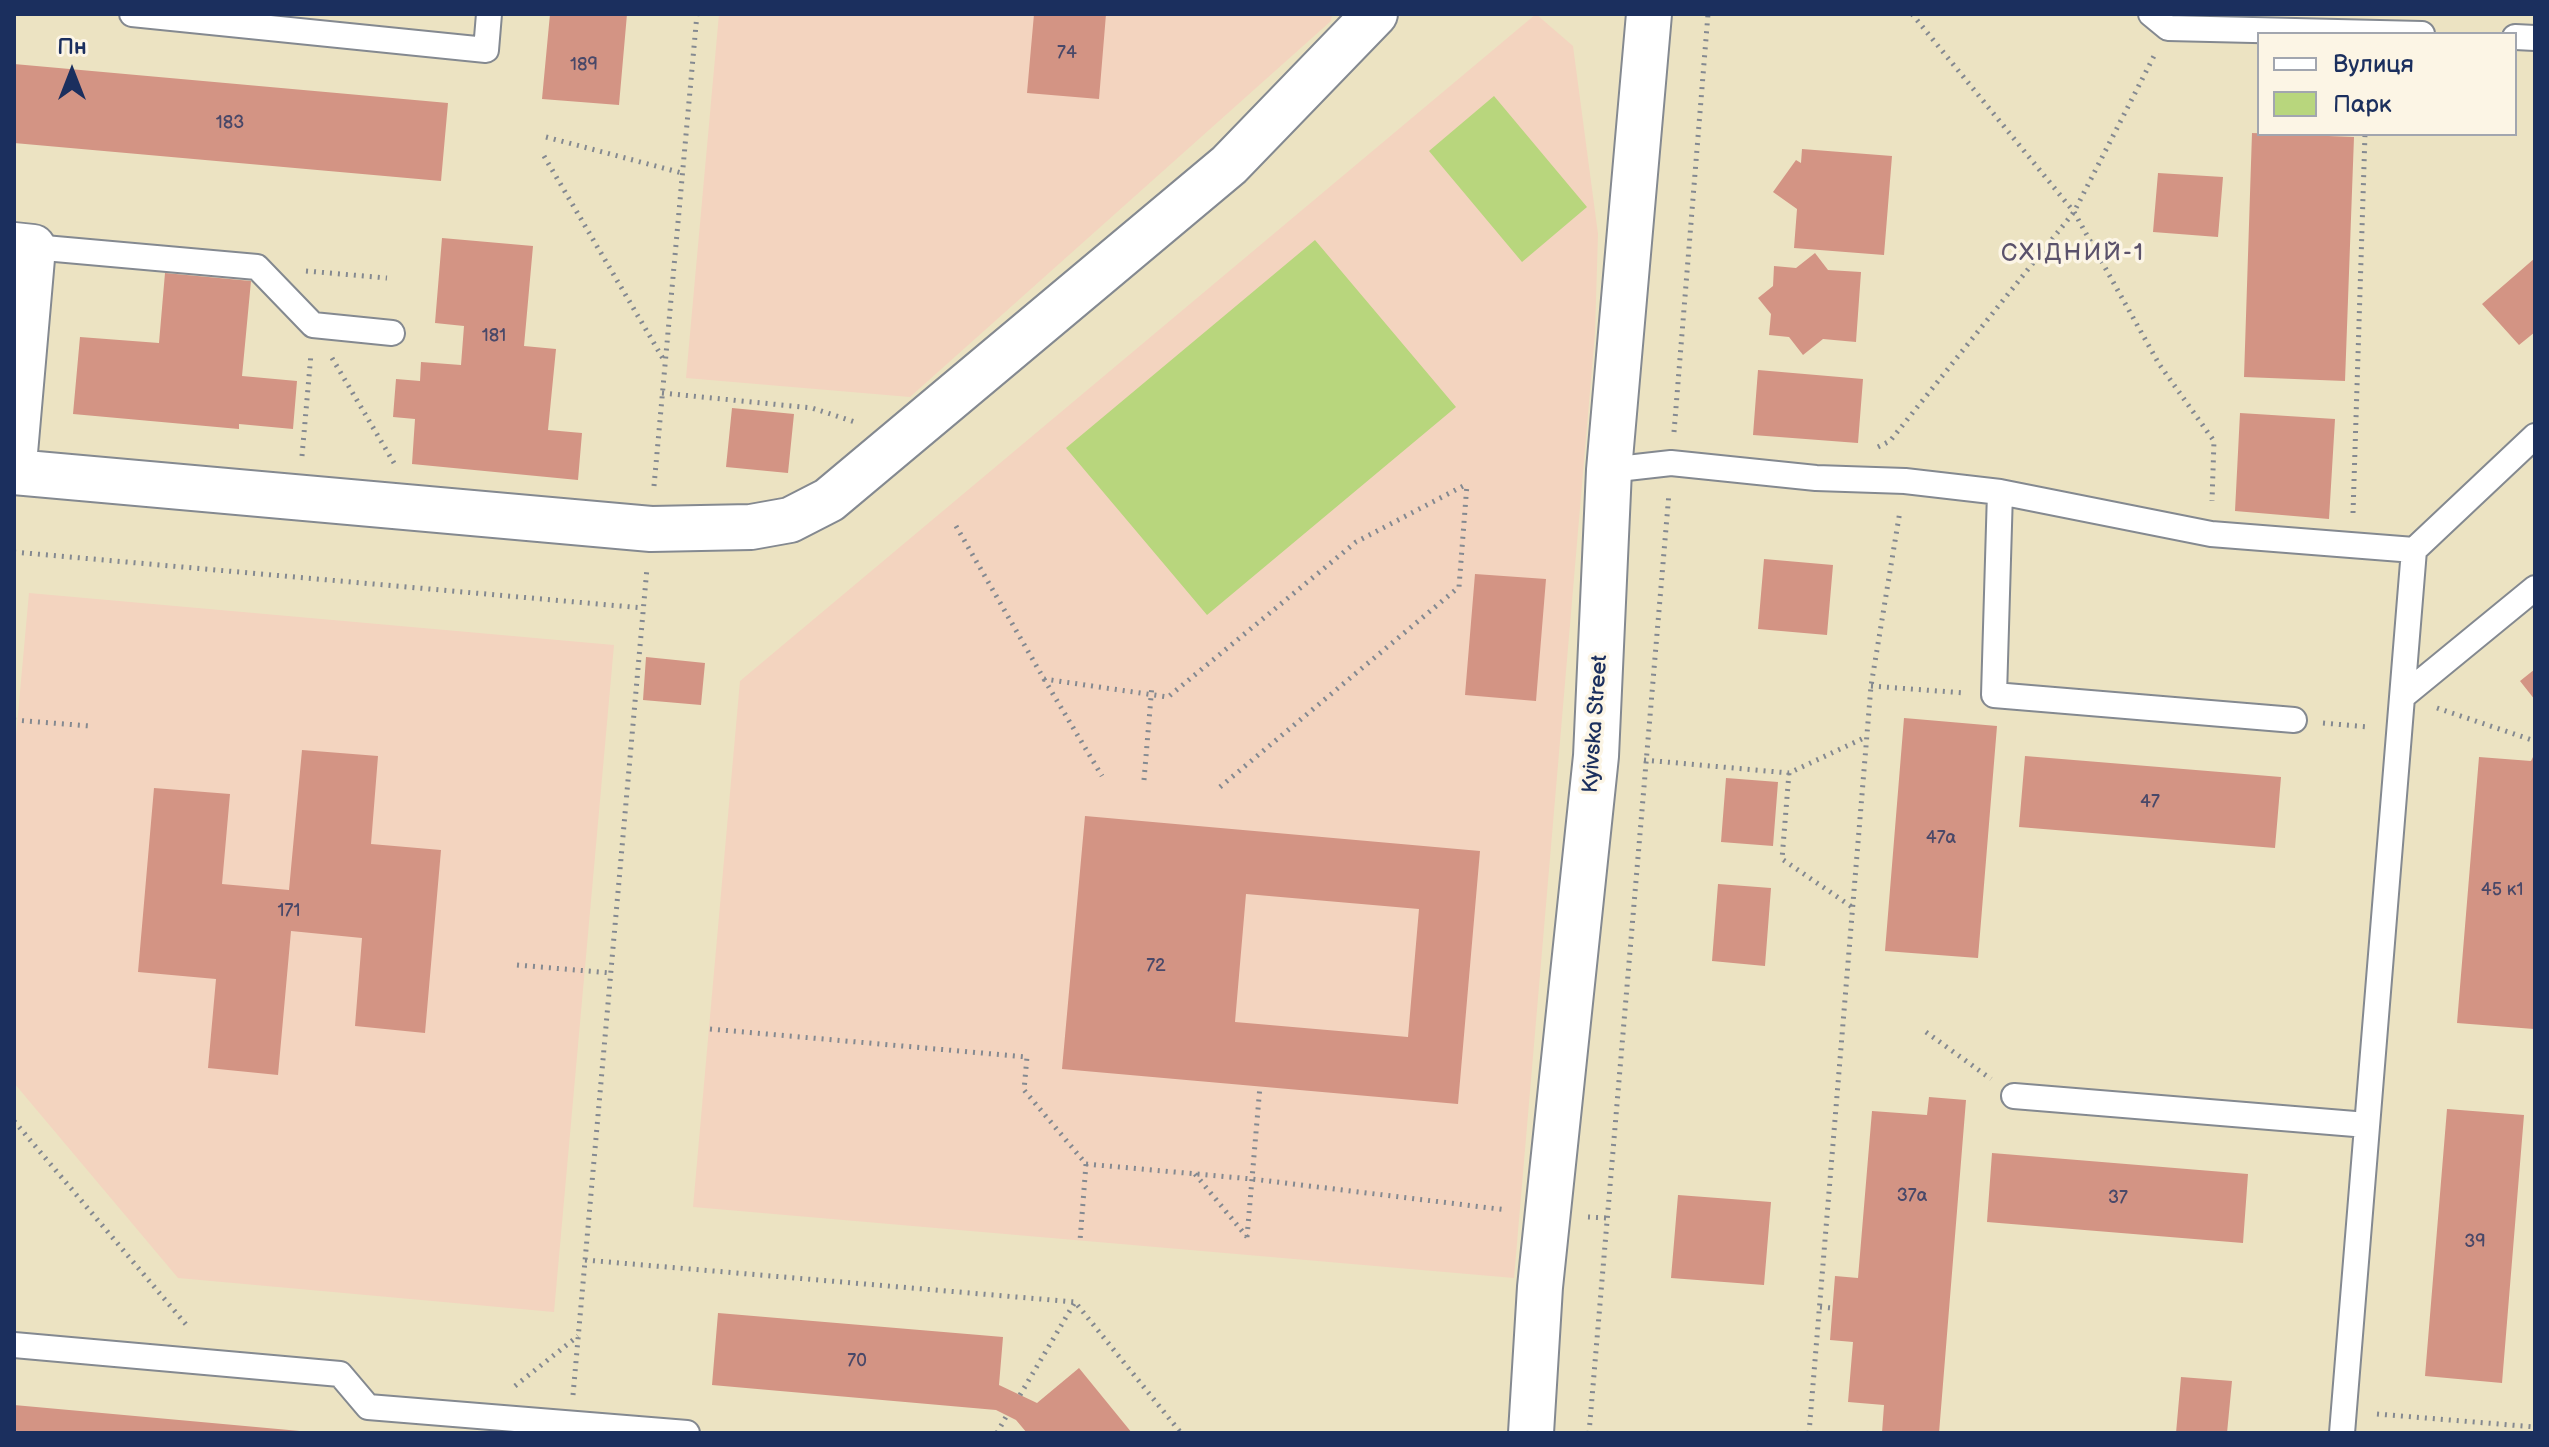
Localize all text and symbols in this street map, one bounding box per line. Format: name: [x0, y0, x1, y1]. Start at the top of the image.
north arrow: [32, 32, 112, 112]
legend: [2257, 32, 2517, 136]
text: Пн: [57, 34, 87, 61]
house number: 74: [1057, 42, 1077, 64]
text: Вулиця: [2333, 50, 2414, 79]
house number: 189: [570, 54, 598, 76]
text: Парк: [2333, 90, 2391, 119]
house number: 183: [216, 112, 244, 134]
district label: СХІДНИЙ-1: [2001, 240, 2145, 268]
house number: 181: [482, 325, 506, 347]
street label: Kyivska Street: [1578, 654, 1614, 794]
house number: 47: [2140, 791, 2160, 813]
house number: 47а: [1926, 827, 1956, 849]
house number: 45 к1: [2481, 879, 2523, 901]
house number: 171: [278, 900, 300, 922]
house number: 72: [1146, 955, 1166, 977]
house number: 37а: [1897, 1185, 1927, 1207]
house number: 37: [2108, 1187, 2128, 1209]
house number: 39: [2464, 1231, 2486, 1253]
house number: 70: [847, 1350, 867, 1372]

